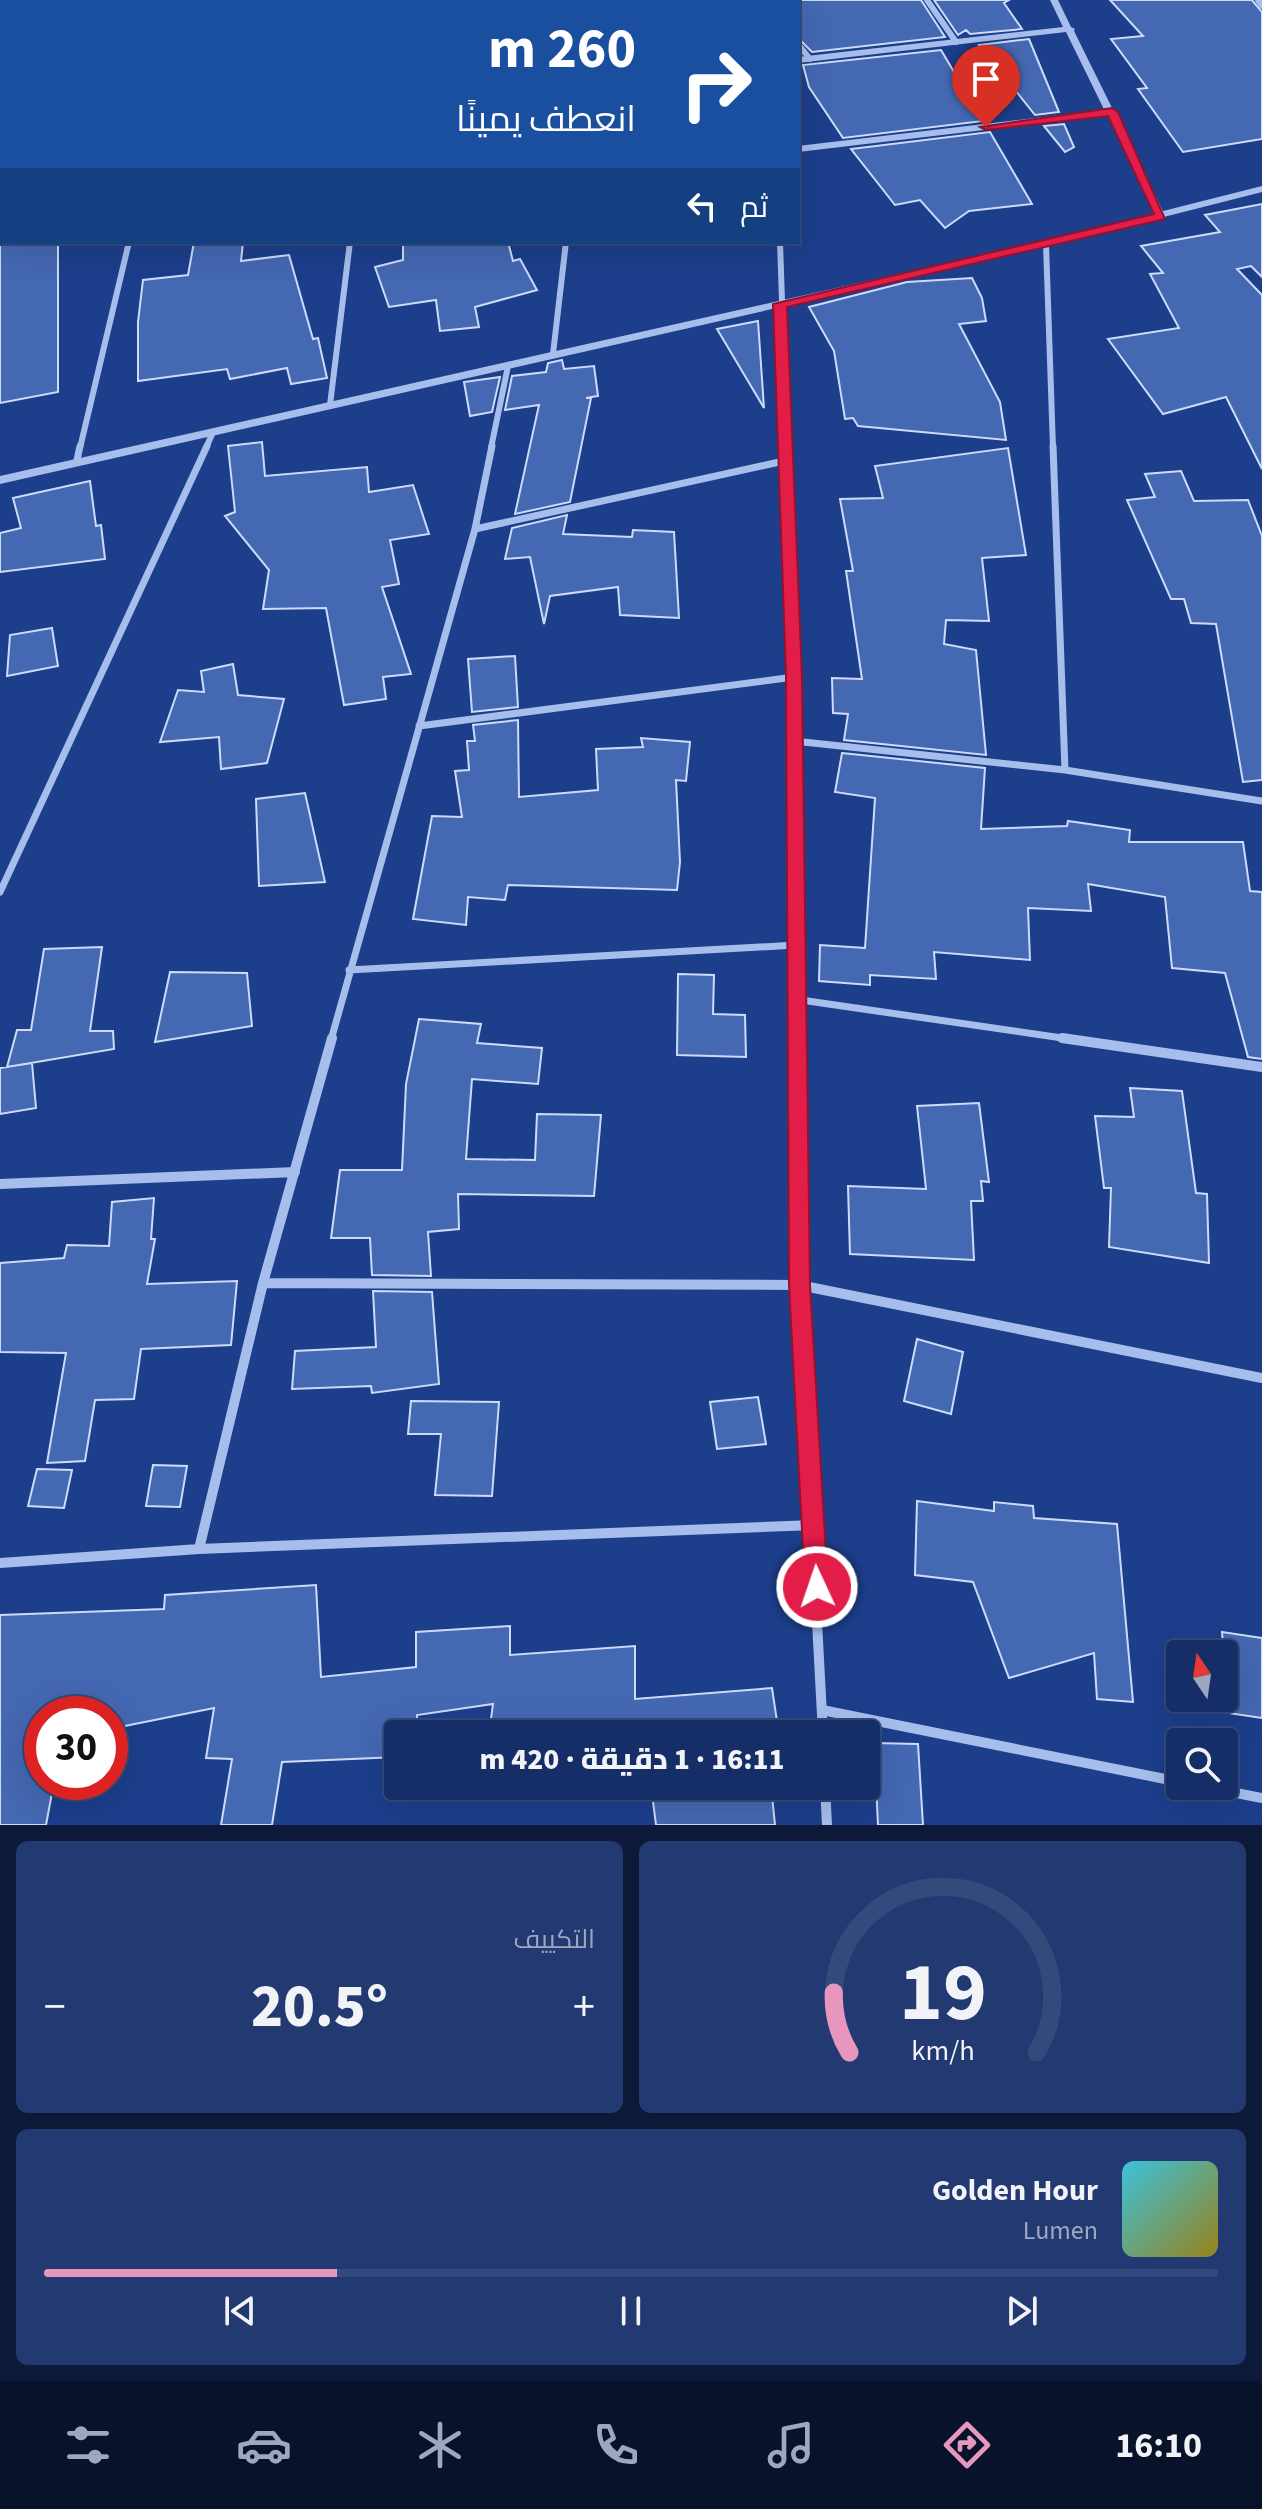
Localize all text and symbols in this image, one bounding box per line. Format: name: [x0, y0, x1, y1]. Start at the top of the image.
text: 260 m: [488, 10, 636, 89]
icon: right: [664, 32, 768, 136]
pin: [952, 45, 1020, 127]
icon: arrive: [964, 57, 1008, 101]
text: انعطف يمينًا: [456, 94, 636, 145]
icon: left: [680, 184, 724, 228]
text: ثم: [740, 186, 768, 229]
position arrow: [775, 1545, 859, 1629]
north arrow: [1166, 1640, 1238, 1712]
map controls: [1166, 1640, 1238, 1800]
speed limit sign: 30: [24, 1696, 128, 1800]
button: search: [1166, 1728, 1238, 1800]
text: 16:11 · 1 دقيقة · 420 m: [479, 1738, 785, 1781]
text: التكييف: [513, 1921, 595, 1958]
text: 19: [899, 1934, 986, 2052]
text: 20.5°: [251, 1965, 388, 2050]
text: −: [44, 1976, 66, 2039]
text: +: [573, 1976, 595, 2039]
text: km/h: [911, 2031, 974, 2071]
text: Golden Hour: [932, 2169, 1098, 2212]
text: Lumen: [1023, 2212, 1098, 2249]
icon: previous: [218, 2289, 262, 2333]
icon: pause: [609, 2289, 653, 2333]
icon: next: [1000, 2289, 1044, 2333]
icon: filters: [60, 2417, 116, 2473]
icon: car: [236, 2417, 292, 2473]
icon: climate: [412, 2417, 468, 2473]
icon: phone: [588, 2417, 644, 2473]
icon: music: [763, 2417, 819, 2473]
icon: directions: [939, 2417, 995, 2473]
text: 16:10: [1115, 2420, 1202, 2471]

